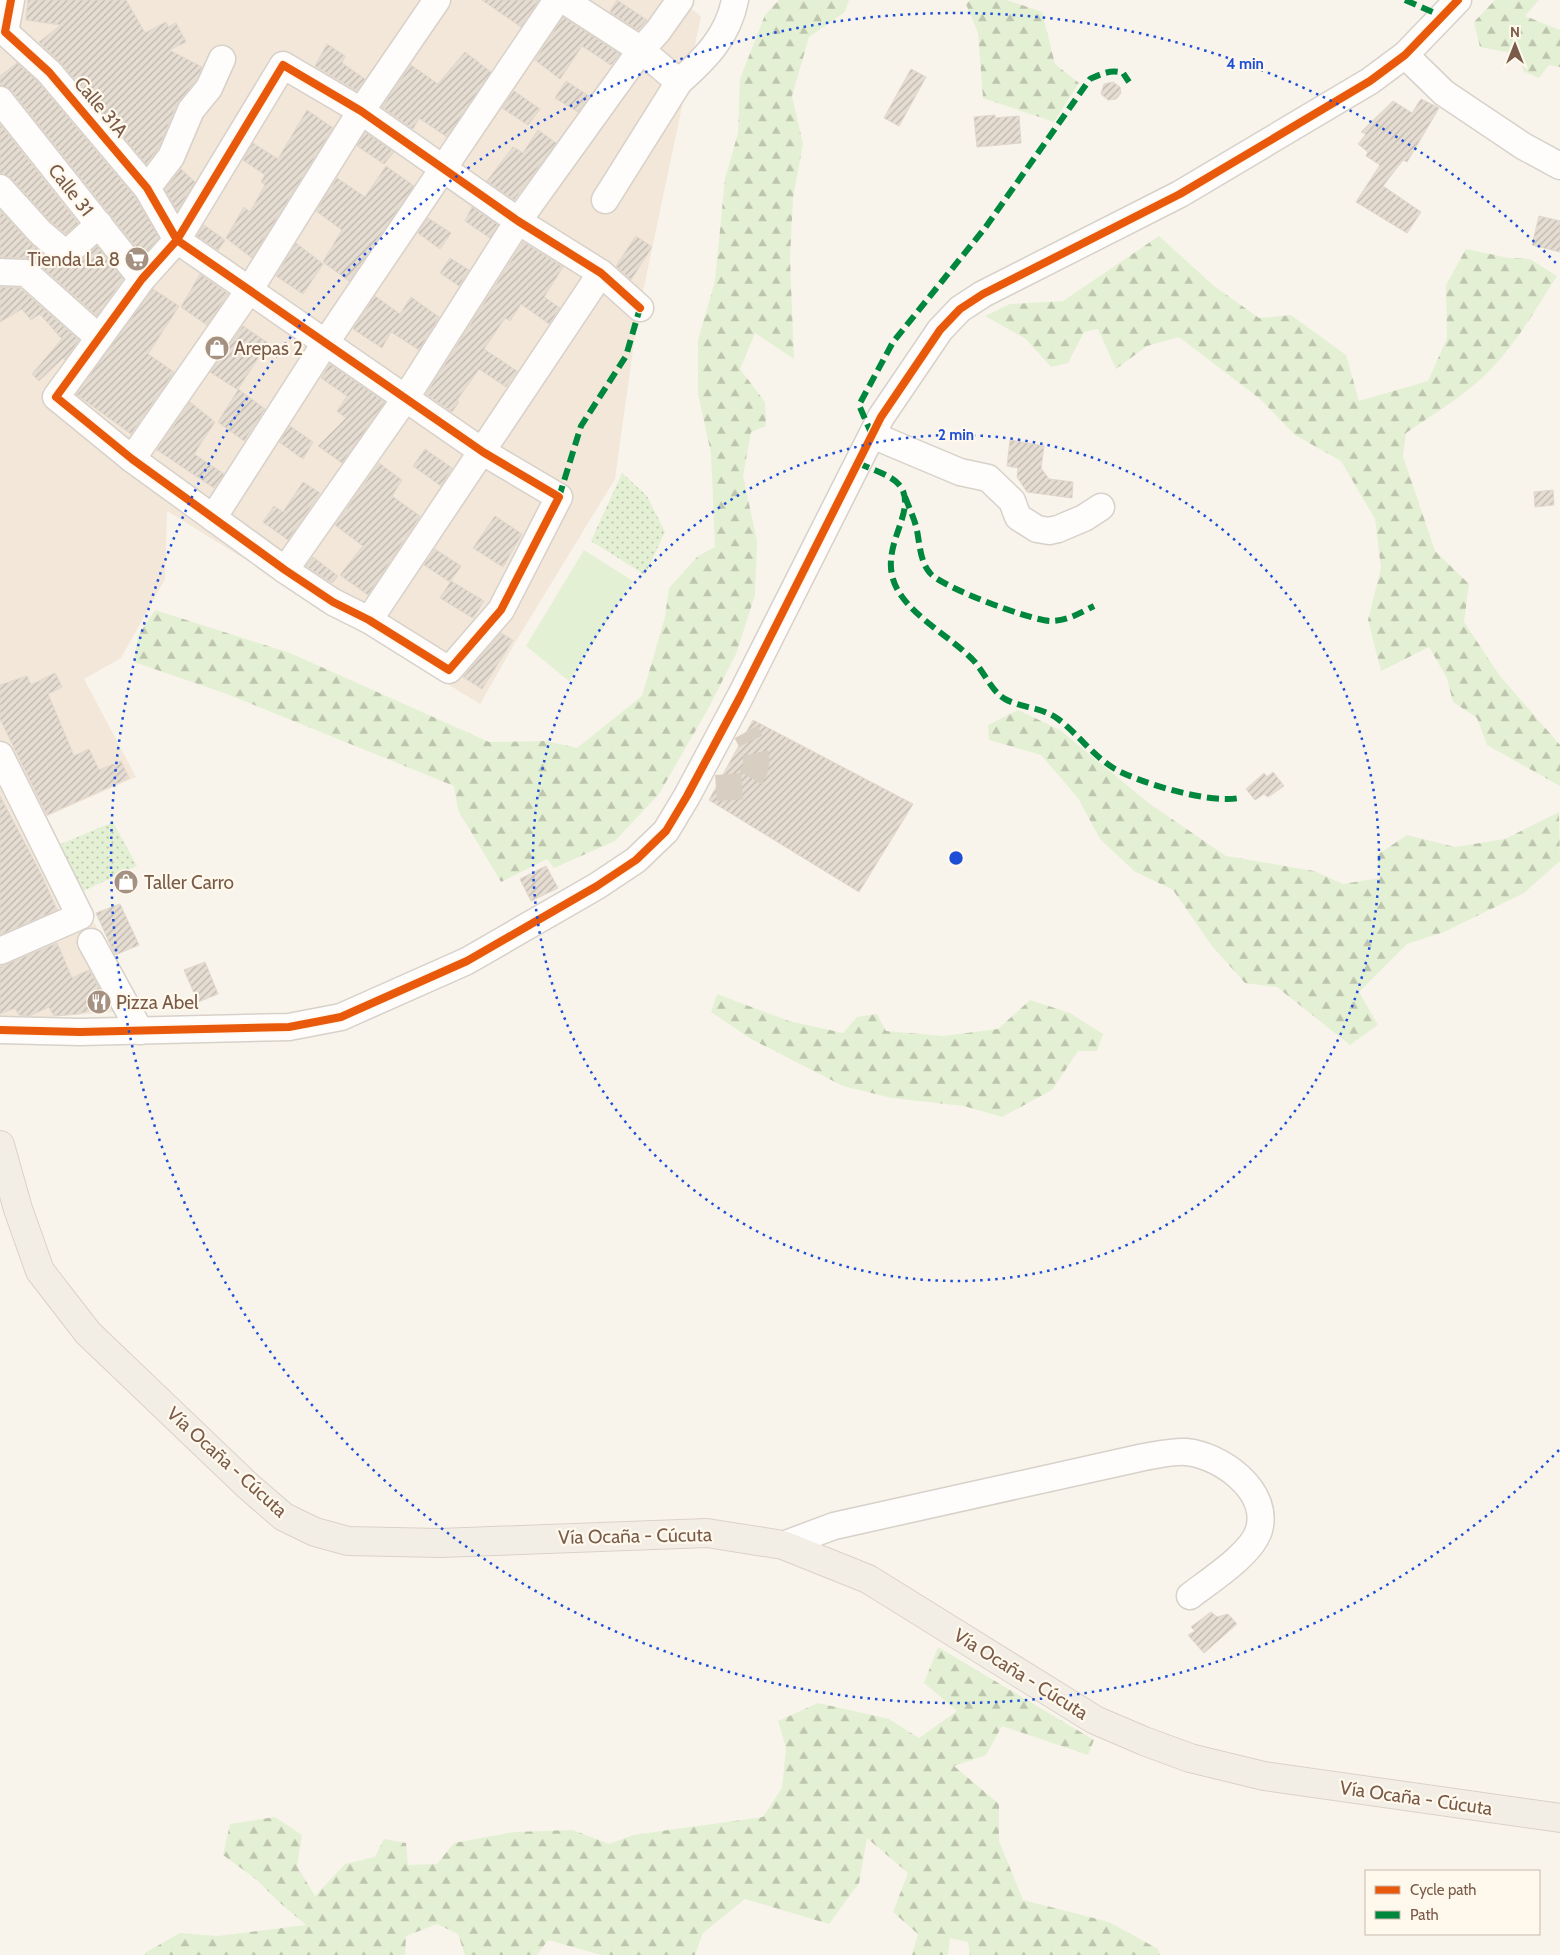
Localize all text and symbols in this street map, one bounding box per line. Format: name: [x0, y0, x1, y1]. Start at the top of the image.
north arrow: [1490, 20, 1540, 70]
text: N: [1510, 23, 1520, 41]
text: 4 min: [1226, 55, 1264, 73]
street label: Calle 31A: [69, 72, 133, 142]
street label: Calle 31: [43, 159, 99, 221]
supermarket icon: Tienda La 8: [124, 246, 150, 272]
place label: Tienda La 8: [27, 248, 120, 271]
shop icon: Arepas 2: [204, 335, 230, 361]
place label: Arepas 2: [234, 337, 303, 360]
text: 2 min: [938, 426, 974, 444]
centre of rings: [947, 849, 965, 867]
shop icon: Taller Carro: [113, 869, 139, 895]
place label: Taller Carro: [144, 871, 234, 894]
restaurant icon: Pizza Abel: [86, 989, 112, 1015]
place label: Pizza Abel: [116, 991, 199, 1014]
street label: Vía Ocaña - Cúcuta: [162, 1402, 292, 1522]
street label: Vía Ocaña - Cúcuta: [558, 1523, 712, 1549]
street label: Vía Ocaña - Cúcuta: [950, 1623, 1092, 1725]
street label: Vía Ocaña - Cúcuta: [1338, 1776, 1494, 1820]
legend: [1365, 1870, 1540, 1935]
text: Cycle path: [1410, 1881, 1476, 1899]
text: Path: [1410, 1906, 1439, 1924]

